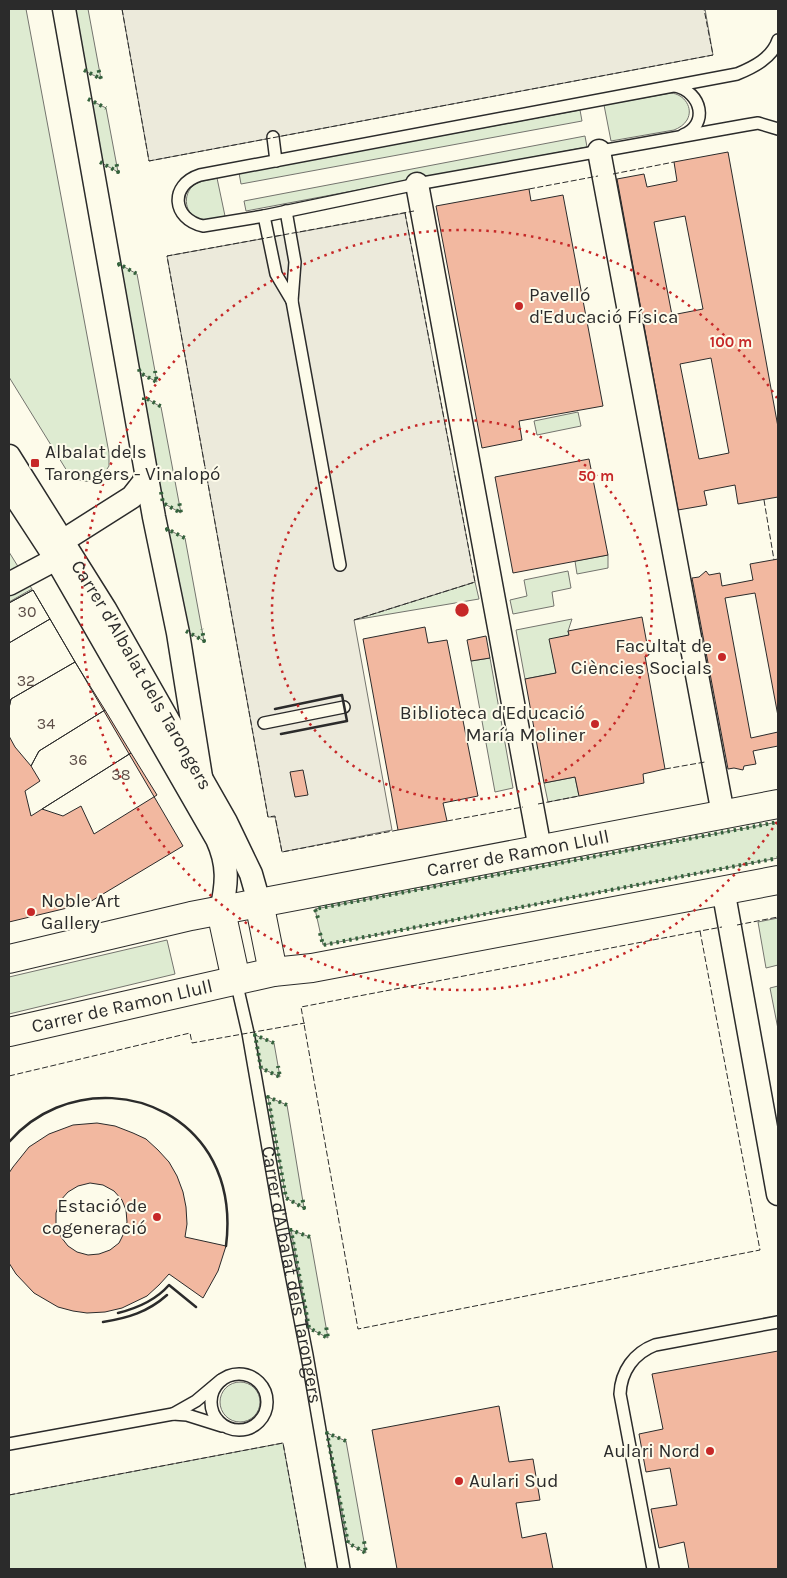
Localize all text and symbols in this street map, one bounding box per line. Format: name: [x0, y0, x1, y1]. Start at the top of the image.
place label: Pavelló d'Educació Física: [529, 284, 678, 328]
marker: Pavelló d'Educació Física: [513, 300, 525, 312]
text: 100 m: [710, 333, 752, 351]
place label: Albalat dels Tarongers - Vinalopó: [45, 441, 220, 485]
marker: Albalat dels Tarongers - Vinalopó: [29, 457, 41, 469]
text: 50 m: [578, 467, 614, 485]
street label: Carrer d'Albalat dels Tarongers: [66, 556, 216, 794]
centre of rings: [453, 601, 471, 619]
house number: 30: [18, 602, 36, 621]
place label: Facultat de Ciències Socials: [571, 635, 712, 679]
marker: Facultat de Ciències Socials: [716, 651, 728, 663]
house number: 32: [17, 671, 35, 690]
place label: Biblioteca d'Educació María Moliner: [400, 702, 585, 746]
house number: 34: [37, 714, 55, 733]
marker: Biblioteca d'Educació María Moliner: [589, 718, 601, 730]
house number: 36: [69, 750, 87, 769]
house number: 38: [111, 765, 131, 784]
street label: Carrer de Ramon Llull: [425, 825, 611, 882]
place label: Noble Art Gallery: [41, 890, 120, 934]
marker: Noble Art Gallery: [25, 906, 37, 918]
street label: Carrer de Ramon Llull: [29, 975, 215, 1038]
street label: Carrer d'Albalat dels Tarongers: [257, 1144, 326, 1405]
place label: Estació de cogeneració: [42, 1195, 147, 1239]
marker: Estació de cogeneració: [151, 1211, 163, 1223]
place label: Aulari Nord: [603, 1440, 700, 1462]
marker: Aulari Nord: [704, 1445, 716, 1457]
place label: Aulari Sud: [469, 1470, 559, 1492]
marker: Aulari Sud: [453, 1475, 465, 1487]

